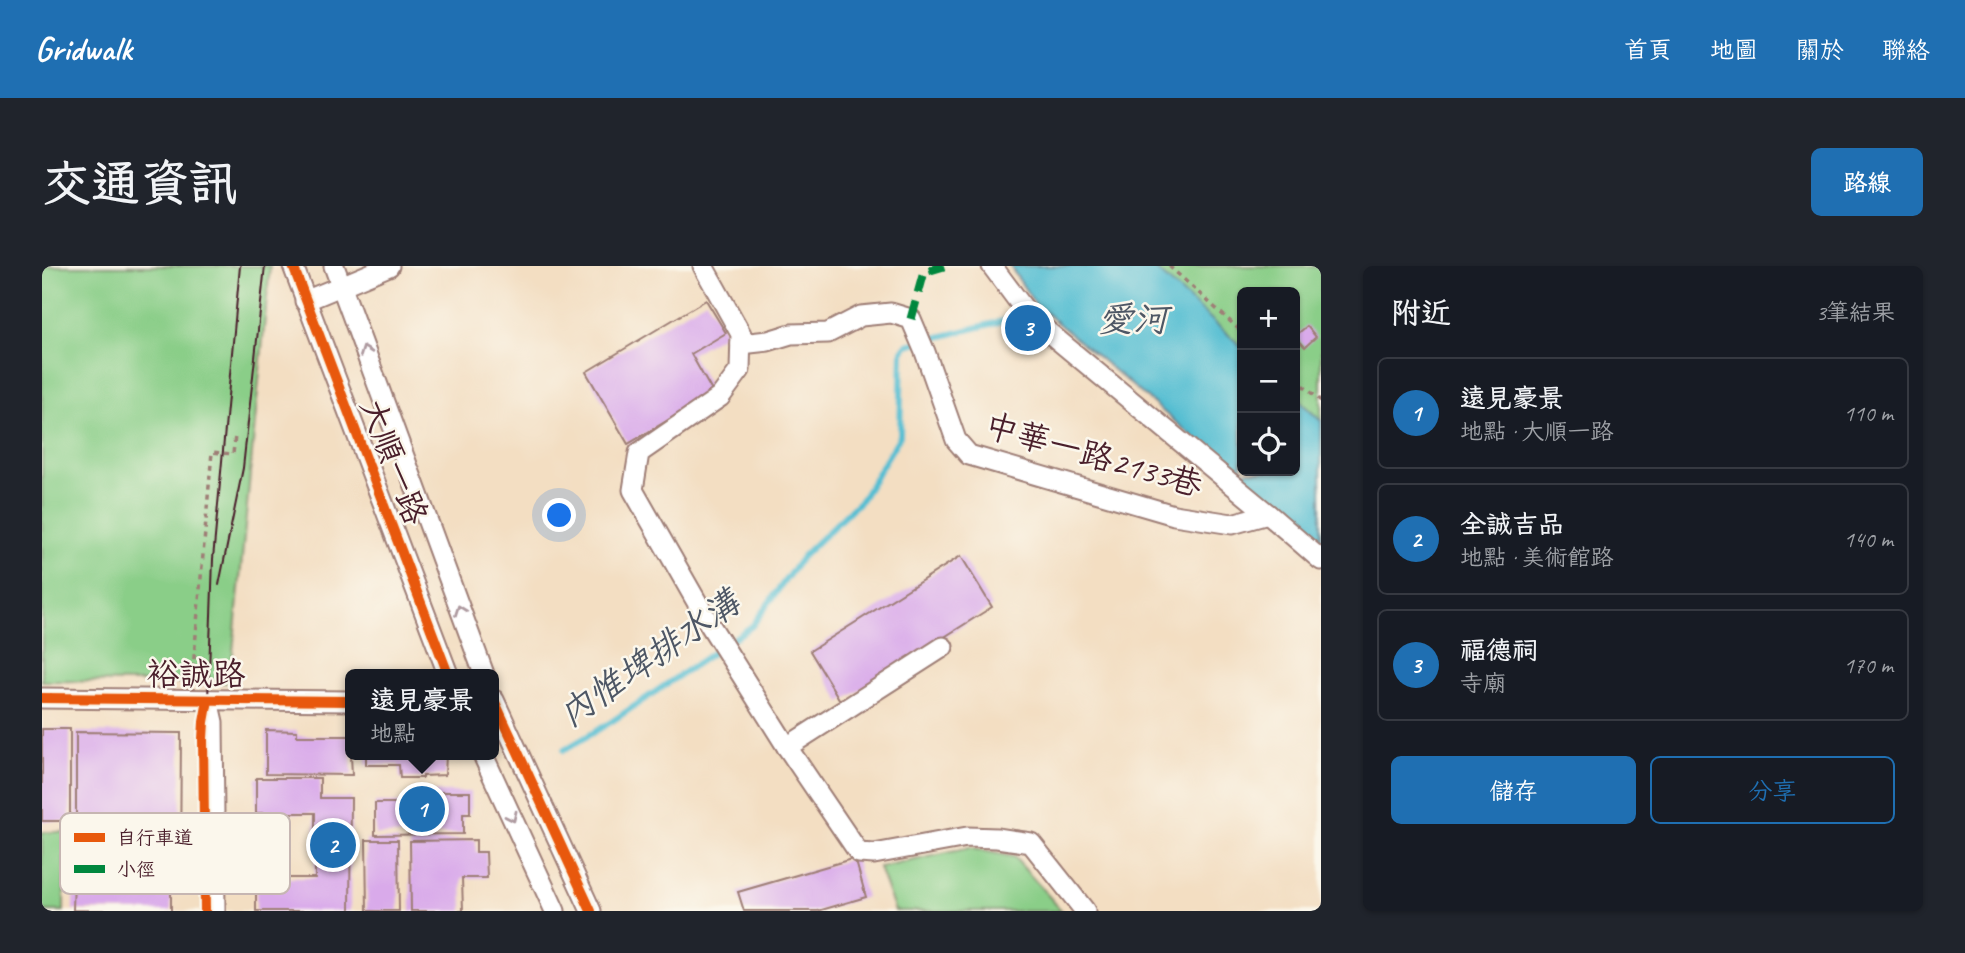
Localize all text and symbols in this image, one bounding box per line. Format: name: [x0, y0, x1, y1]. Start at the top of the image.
text: Gridwalk: [35, 28, 132, 70]
text: 首頁: [1624, 35, 1672, 65]
text: 地圖: [1710, 35, 1758, 65]
text: 關於: [1796, 35, 1844, 65]
text: 聯絡: [1882, 35, 1930, 65]
button: 路線: [1811, 148, 1923, 216]
text: 交通資訊: [42, 153, 238, 215]
map controls: [1237, 287, 1300, 476]
button: +: [1237, 287, 1300, 350]
text: 附近: [1391, 294, 1451, 332]
water label: 愛河: [1098, 297, 1173, 342]
text: 3筆結果: [1816, 298, 1895, 327]
pin: 3: [1005, 302, 1051, 354]
one-way arrow: [359, 345, 373, 357]
button: −: [1237, 350, 1300, 413]
text: 遠見豪景: [1460, 382, 1564, 415]
street label: 大順一路: [351, 392, 437, 531]
text: 1: [1411, 399, 1421, 428]
text: 110 m: [1844, 399, 1893, 428]
street label: 中華一路2133巷: [980, 404, 1207, 506]
button: locate: [1237, 413, 1300, 476]
text: 地點 · 大順一路: [1460, 417, 1613, 446]
your location: [542, 498, 576, 532]
text: 全誠吉品: [1460, 508, 1564, 541]
text: 2: [1411, 525, 1421, 554]
text: 140 m: [1844, 525, 1893, 554]
text: 地點 · 美術館路: [1460, 543, 1613, 572]
water label: 內惟埤排水溝: [550, 578, 751, 737]
one-way arrow: [455, 605, 469, 617]
text: 福德祠: [1460, 634, 1538, 667]
text: 3: [1411, 651, 1421, 680]
text: 170 m: [1844, 651, 1893, 680]
street label: 裕誠路: [147, 653, 246, 695]
popup: [345, 669, 499, 760]
text: 寺廟: [1460, 669, 1506, 698]
text: 遠見豪景: [370, 684, 474, 717]
text: 地點: [370, 719, 416, 748]
button: 儲存: [1391, 756, 1636, 824]
button: 分享: [1650, 756, 1895, 824]
pin: 1: [399, 783, 445, 835]
one-way arrow: [504, 810, 518, 822]
legend: [60, 813, 290, 894]
pin: 2: [310, 819, 356, 871]
text: 自行車道: [117, 826, 193, 850]
text: 小徑: [117, 858, 155, 882]

